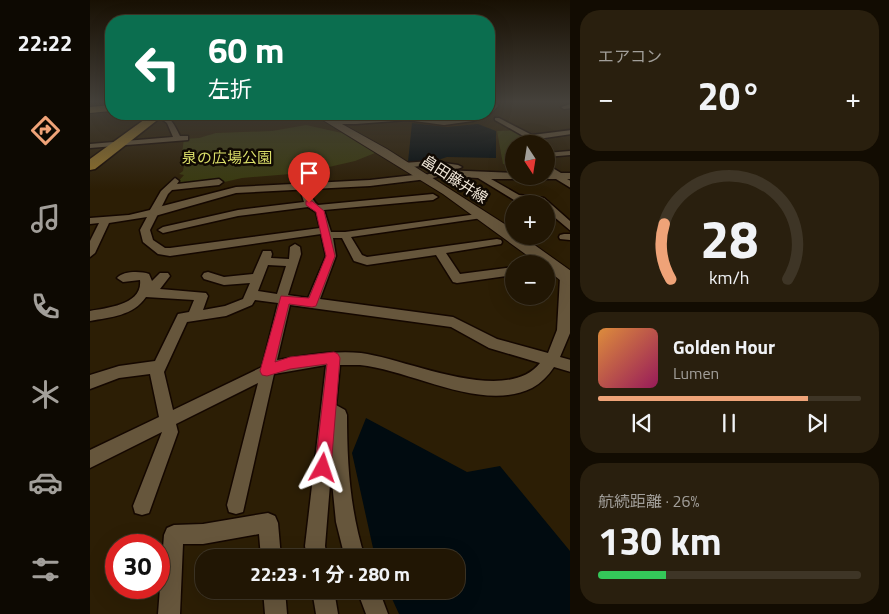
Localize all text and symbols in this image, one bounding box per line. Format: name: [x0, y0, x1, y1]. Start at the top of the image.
text: 60 m: [208, 23, 284, 77]
text: 22:22: [18, 26, 72, 60]
icon: left: [125, 35, 190, 100]
text: エアコン: [598, 44, 662, 68]
text: 20°: [698, 67, 761, 125]
text: 左折: [208, 72, 252, 106]
text: −: [598, 76, 614, 119]
text: +: [845, 76, 861, 119]
icon: directions: [28, 113, 63, 148]
north arrow: [505, 135, 555, 185]
map controls: [505, 135, 555, 305]
park label: 泉の広場公園: [182, 146, 272, 169]
street label: 畠田藤井線: [417, 149, 493, 209]
pin: [288, 152, 330, 203]
icon: arrive: [295, 159, 323, 187]
button: +: [505, 195, 555, 245]
text: 28: [700, 199, 759, 278]
icon: music: [28, 201, 63, 236]
button: −: [505, 255, 555, 305]
text: km/h: [709, 264, 750, 291]
icon: phone: [28, 289, 63, 324]
text: Golden Hour: [673, 332, 775, 361]
text: Lumen: [673, 361, 719, 385]
icon: climate: [28, 377, 63, 412]
icon: previous: [628, 409, 656, 437]
icon: pause: [715, 409, 743, 437]
icon: next: [803, 409, 831, 437]
position arrow: [296, 441, 348, 493]
icon: car: [28, 465, 63, 500]
text: 航続距離 · 26%: [598, 489, 699, 513]
text: 130 km: [598, 512, 722, 570]
speed limit sign: 30: [105, 534, 170, 599]
icon: filters: [28, 552, 63, 587]
text: 22:23 · 1 分 · 280 m: [250, 559, 410, 588]

